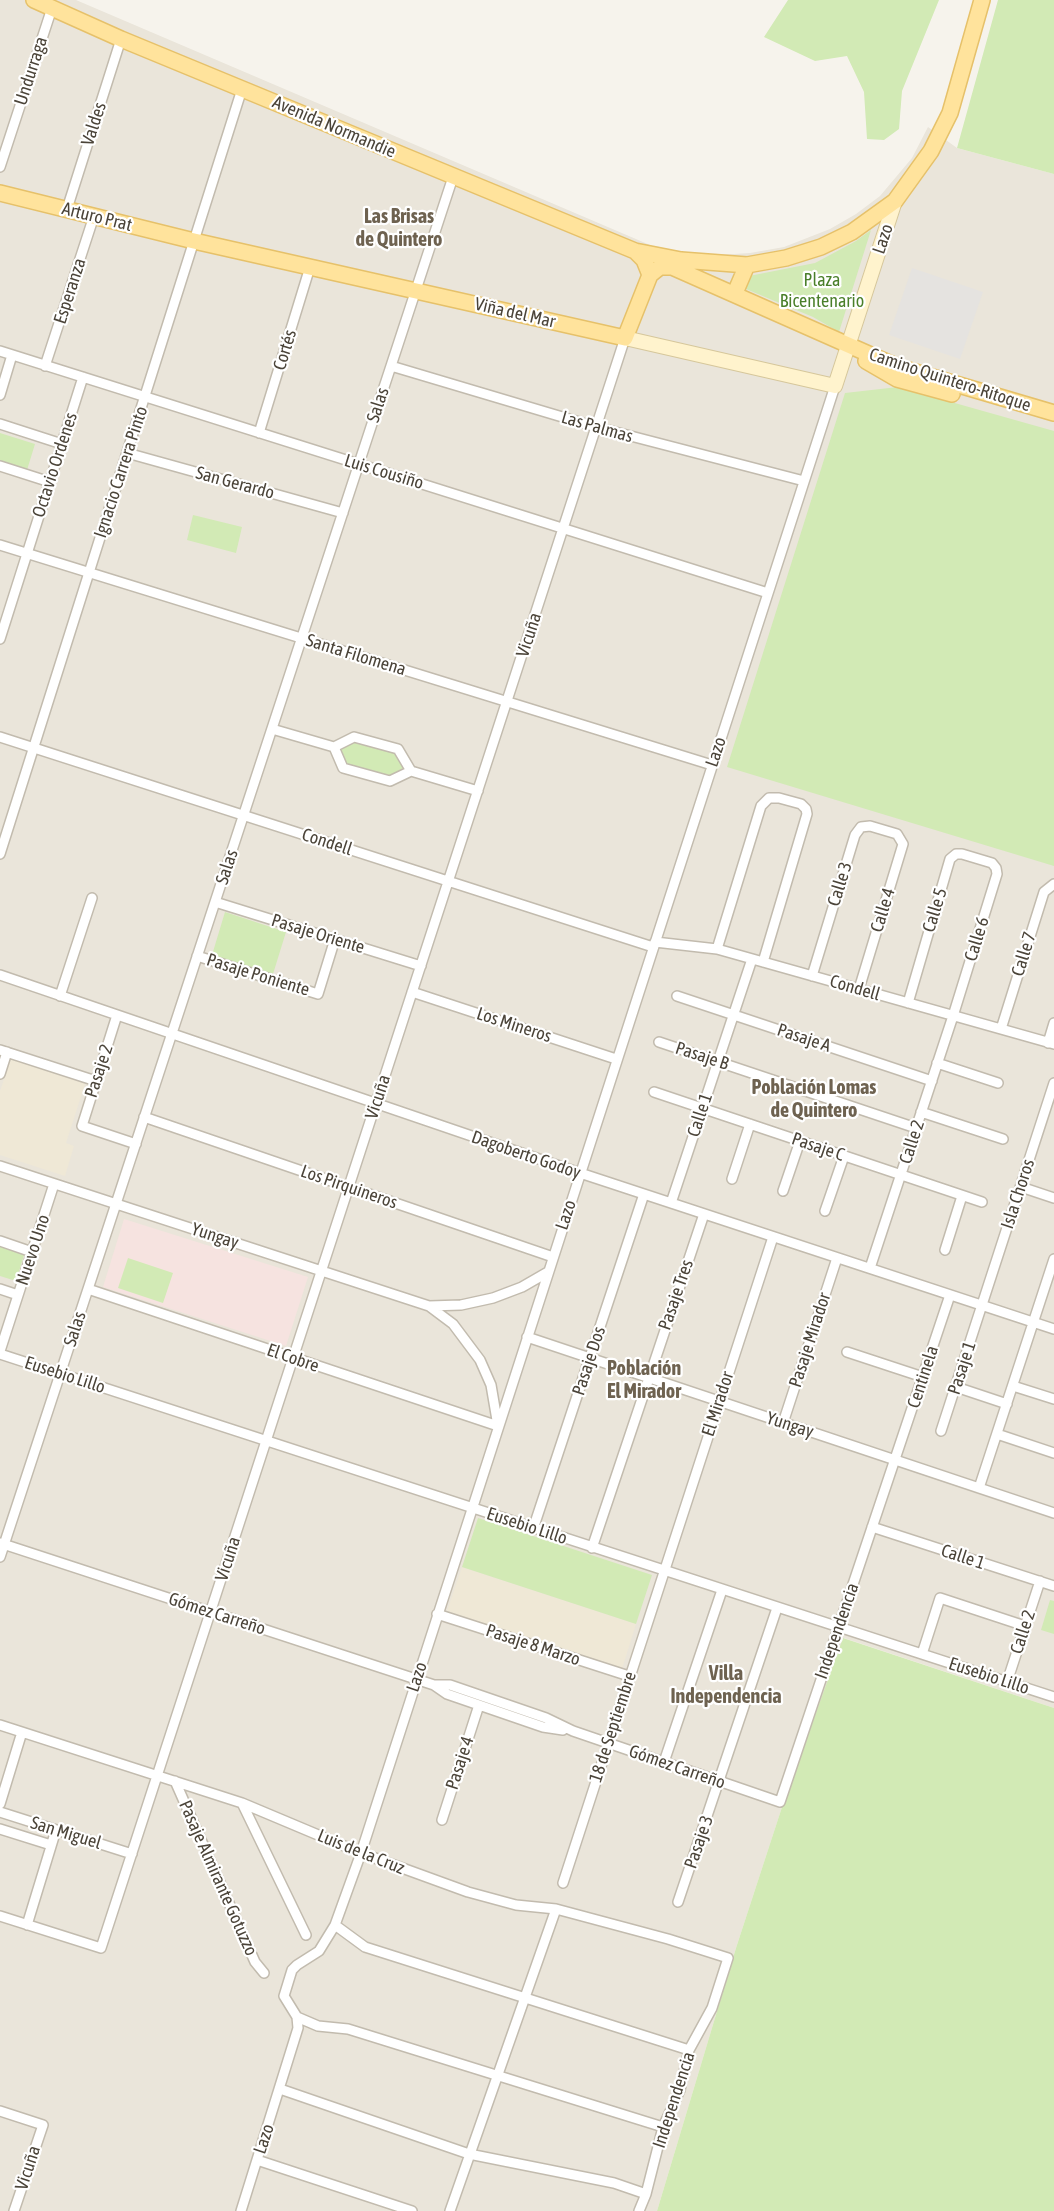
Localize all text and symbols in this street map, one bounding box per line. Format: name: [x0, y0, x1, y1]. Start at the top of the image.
street label: Undurraga: [10, 34, 52, 108]
street label: Avenida Normandie: [269, 91, 399, 163]
street label: Valdes: [77, 100, 111, 148]
street label: Arturo Prat: [60, 198, 134, 236]
district label: Las Brisas de Quintero: [356, 205, 442, 252]
street label: Lazo: [868, 221, 898, 257]
street label: Esperanza: [49, 256, 91, 326]
park label: Plaza Bicentenario: [780, 269, 864, 312]
street label: Viña del Mar: [473, 293, 557, 333]
street label: Cortés: [269, 327, 301, 373]
street label: Camino Quintero-Ritoque: [866, 344, 1034, 416]
street label: Salas: [362, 385, 394, 425]
street label: Ignacio Carrera Pinto: [90, 404, 152, 540]
street label: Las Palmas: [559, 406, 635, 448]
street label: Octavio Ordenes: [28, 410, 82, 520]
street label: Luis Cousiño: [342, 450, 426, 494]
street label: San Gerardo: [193, 462, 277, 504]
street label: Vicuña: [512, 610, 546, 660]
street label: Santa Filomena: [303, 630, 409, 680]
street label: Lazo: [701, 734, 731, 770]
street label: Condell: [299, 824, 355, 860]
street label: Salas: [211, 847, 243, 887]
street label: Calle 3: [823, 859, 857, 909]
street label: Calle 4: [866, 885, 900, 935]
street label: Calle 5: [918, 885, 952, 935]
street label: Pasaje Oriente: [269, 910, 367, 958]
street label: Calle 6: [960, 914, 994, 964]
street label: Calle 7: [1007, 929, 1041, 979]
street label: Pasaje Poniente: [204, 949, 312, 1001]
street label: Condell: [827, 971, 883, 1005]
street label: Los Mineros: [474, 1003, 554, 1047]
street label: Pasaje A: [774, 1019, 834, 1057]
street label: Pasaje B: [673, 1037, 731, 1075]
street label: Pasaje 2: [80, 1042, 118, 1100]
street label: Vicuña: [361, 1072, 395, 1122]
district label: Población Lomas de Quintero: [752, 1076, 876, 1123]
street label: Calle 1: [683, 1090, 717, 1140]
street label: Calle 2: [895, 1117, 929, 1167]
street label: Dagoberto Godoy: [468, 1126, 584, 1184]
street label: Pasaje C: [789, 1128, 847, 1166]
street label: Isla Choros: [997, 1156, 1039, 1232]
street label: Los Pirquineros: [298, 1160, 400, 1214]
street label: Lazo: [551, 1197, 581, 1233]
street label: Nuevo Uno: [11, 1212, 55, 1288]
street label: Yungay: [189, 1218, 241, 1254]
street label: Pasaje Tres: [654, 1257, 698, 1333]
street label: Pasaje Mirador: [785, 1290, 835, 1390]
street label: Salas: [59, 1309, 91, 1349]
street label: Pasaje Dos: [568, 1324, 610, 1398]
street label: El Cobre: [264, 1339, 322, 1377]
street label: Pasaje 1: [943, 1339, 981, 1397]
street label: Centinela: [903, 1343, 943, 1411]
street label: Eusebio Lillo: [22, 1352, 108, 1398]
district label: Población El Mirador: [607, 1357, 681, 1404]
street label: El Mirador: [697, 1369, 739, 1439]
street label: Yungay: [764, 1407, 816, 1443]
street label: Eusebio Lillo: [484, 1503, 570, 1549]
street label: Vicuña: [211, 1534, 245, 1584]
street label: Calle 1: [938, 1540, 988, 1574]
street label: Independencia: [810, 1580, 864, 1682]
street label: Gómez Carreño: [166, 1588, 268, 1640]
street label: Calle 2: [1006, 1607, 1040, 1657]
street label: Pasaje 8 Marzo: [483, 1620, 583, 1670]
street label: Eusebio Lillo: [946, 1653, 1032, 1699]
street label: Lazo: [402, 1659, 432, 1695]
district label: Villa Independencia: [670, 1662, 782, 1709]
street label: 18 de Septiembre: [585, 1669, 641, 1785]
street label: Pasaje 4: [441, 1734, 479, 1792]
street label: Gómez Carreño: [626, 1740, 728, 1794]
street label: Pasaje Almirante Gotuzzo: [174, 1797, 262, 1959]
street label: San Miguel: [28, 1812, 104, 1854]
street label: Pasaje 3: [680, 1813, 718, 1871]
street label: Luis de la Cruz: [314, 1825, 408, 1879]
street label: Independencia: [648, 2049, 700, 2151]
street label: Lazo: [249, 2121, 279, 2157]
street label: Vicuña: [11, 2143, 45, 2193]

